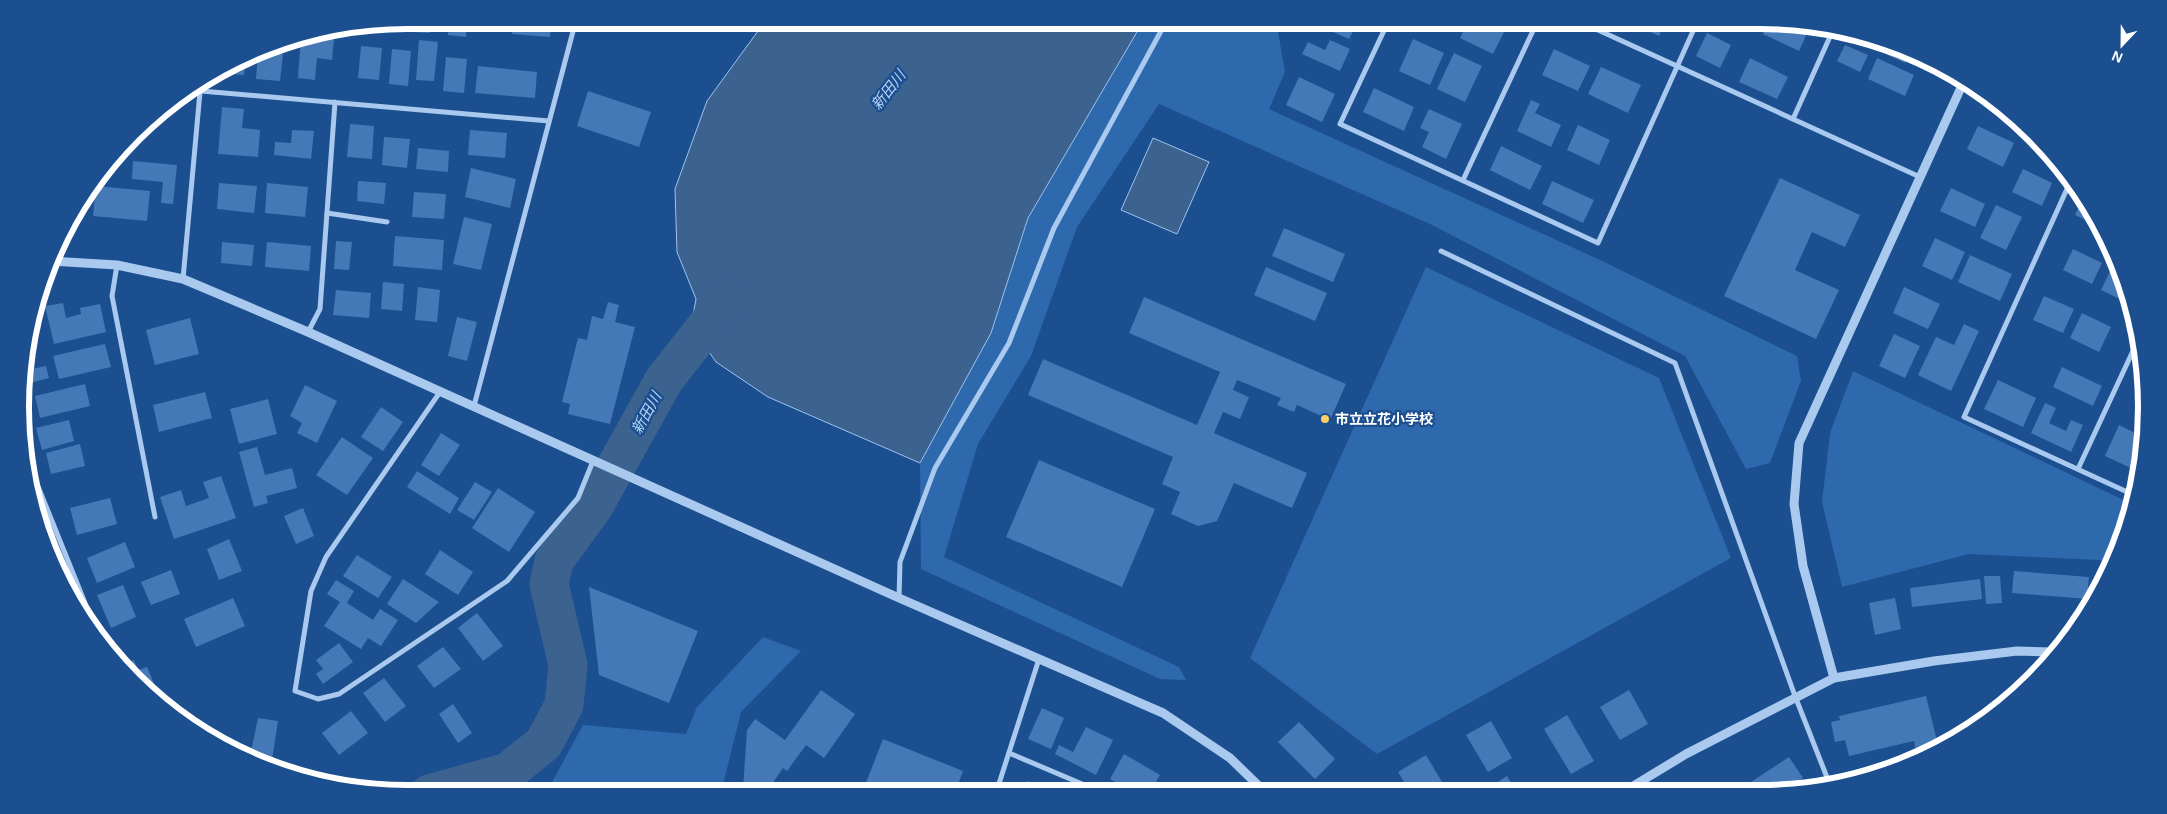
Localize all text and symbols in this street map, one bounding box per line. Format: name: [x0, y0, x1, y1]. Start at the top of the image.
north arrow: [2097, 20, 2147, 70]
text: N: [2109, 48, 2125, 66]
water label: 新田川: [867, 65, 910, 113]
water label: 新田川: [628, 387, 665, 437]
place label: 市立立花小学校: [1335, 411, 1433, 427]
marker: 市立立花小学校: [1319, 413, 1331, 425]

